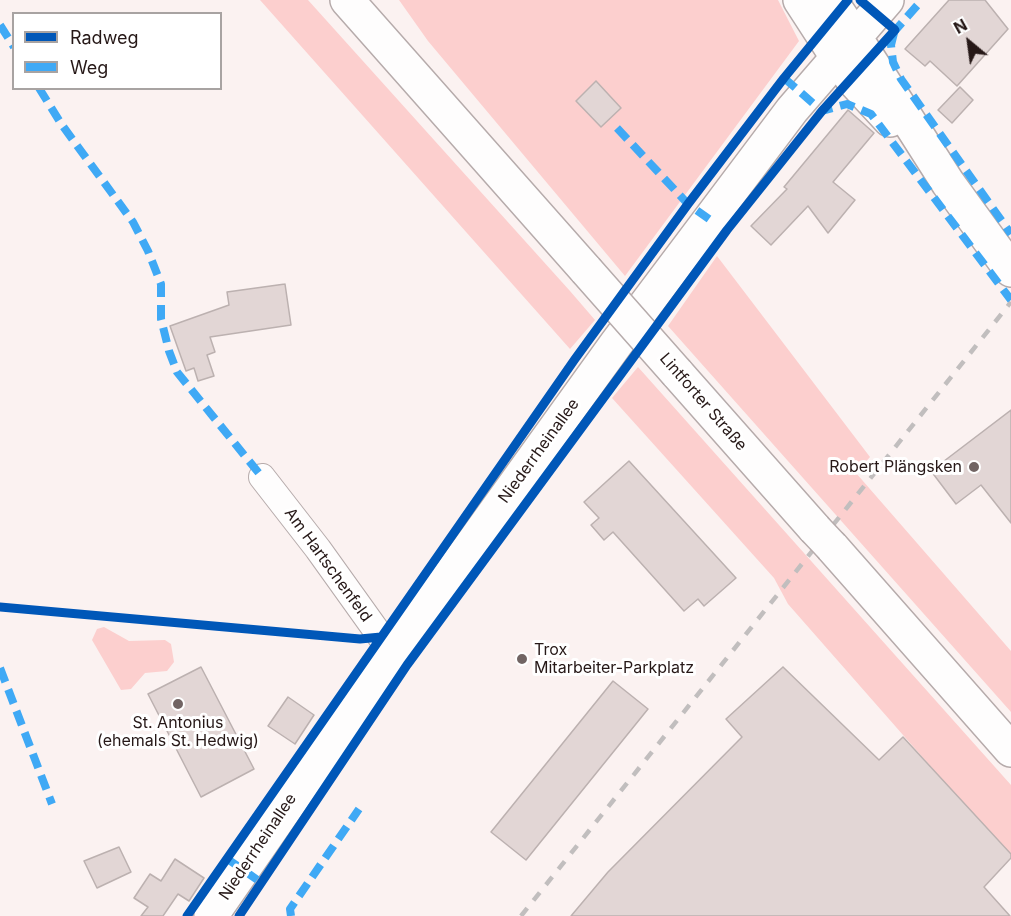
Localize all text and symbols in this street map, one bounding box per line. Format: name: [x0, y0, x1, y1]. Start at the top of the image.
legend: [12, 12, 222, 90]
north arrow: [939, 12, 999, 72]
text: N: [950, 15, 970, 38]
text: Radweg: [70, 27, 139, 48]
text: Weg: [70, 57, 108, 78]
street label: Lintforter Straße: [655, 349, 751, 455]
street label: Niederrheinallee: [495, 395, 583, 507]
place label: Robert Plängsken: [829, 457, 962, 477]
marker: Robert Plängsken: [967, 460, 981, 474]
street label: Am Hartschenfeld: [280, 504, 376, 626]
place label: Trox Mitarbeiter-Parkplatz: [534, 640, 694, 678]
marker: Trox Mitarbeiter-Parkplatz: [515, 652, 529, 666]
marker: St. Antonius (ehemals St. Hedwig): [171, 697, 185, 711]
place label: St. Antonius (ehemals St. Hedwig): [97, 713, 259, 751]
street label: Niederrheinallee: [215, 790, 301, 904]

